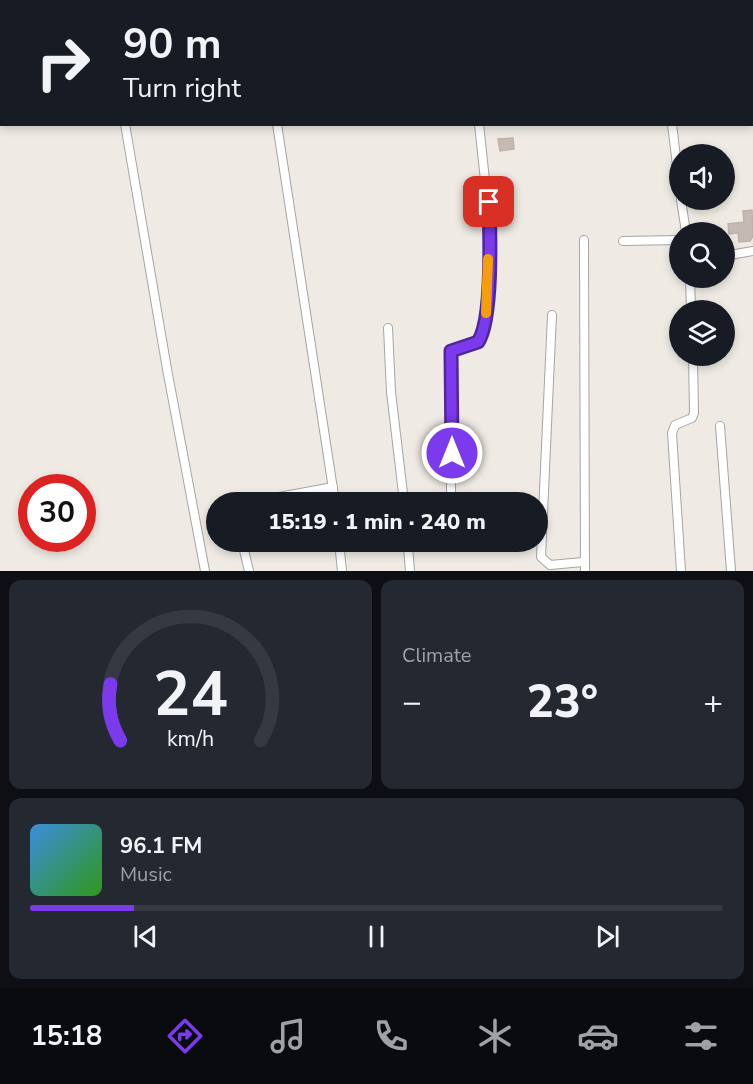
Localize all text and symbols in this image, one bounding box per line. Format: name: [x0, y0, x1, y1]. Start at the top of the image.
text: 90 m: [123, 16, 222, 73]
icon: right: [24, 24, 102, 102]
text: Turn right: [123, 70, 241, 107]
map controls: [669, 144, 735, 366]
button: sound: [669, 144, 735, 210]
pin: [463, 176, 514, 227]
icon: arrive: [472, 185, 505, 218]
button: search: [669, 222, 735, 288]
button: layers: [669, 300, 735, 366]
position arrow: [420, 421, 484, 485]
speed limit sign: 30: [18, 474, 96, 552]
text: 15:19 · 1 min · 240 m: [268, 507, 486, 537]
text: Climate: [402, 642, 471, 669]
text: 24: [153, 652, 228, 737]
text: 23°: [527, 672, 598, 733]
text: −: [402, 680, 422, 725]
text: +: [703, 680, 723, 725]
text: km/h: [167, 725, 214, 755]
text: 96.1 FM: [120, 831, 202, 861]
text: Music: [120, 861, 172, 888]
icon: previous: [129, 920, 162, 953]
icon: pause: [360, 920, 393, 953]
icon: next: [591, 920, 624, 953]
icon: directions: [164, 1015, 206, 1057]
icon: music: [267, 1015, 309, 1057]
icon: phone: [370, 1015, 412, 1057]
icon: climate: [474, 1015, 516, 1057]
icon: car: [577, 1015, 619, 1057]
icon: filters: [680, 1015, 722, 1057]
text: 15:18: [31, 1018, 102, 1055]

